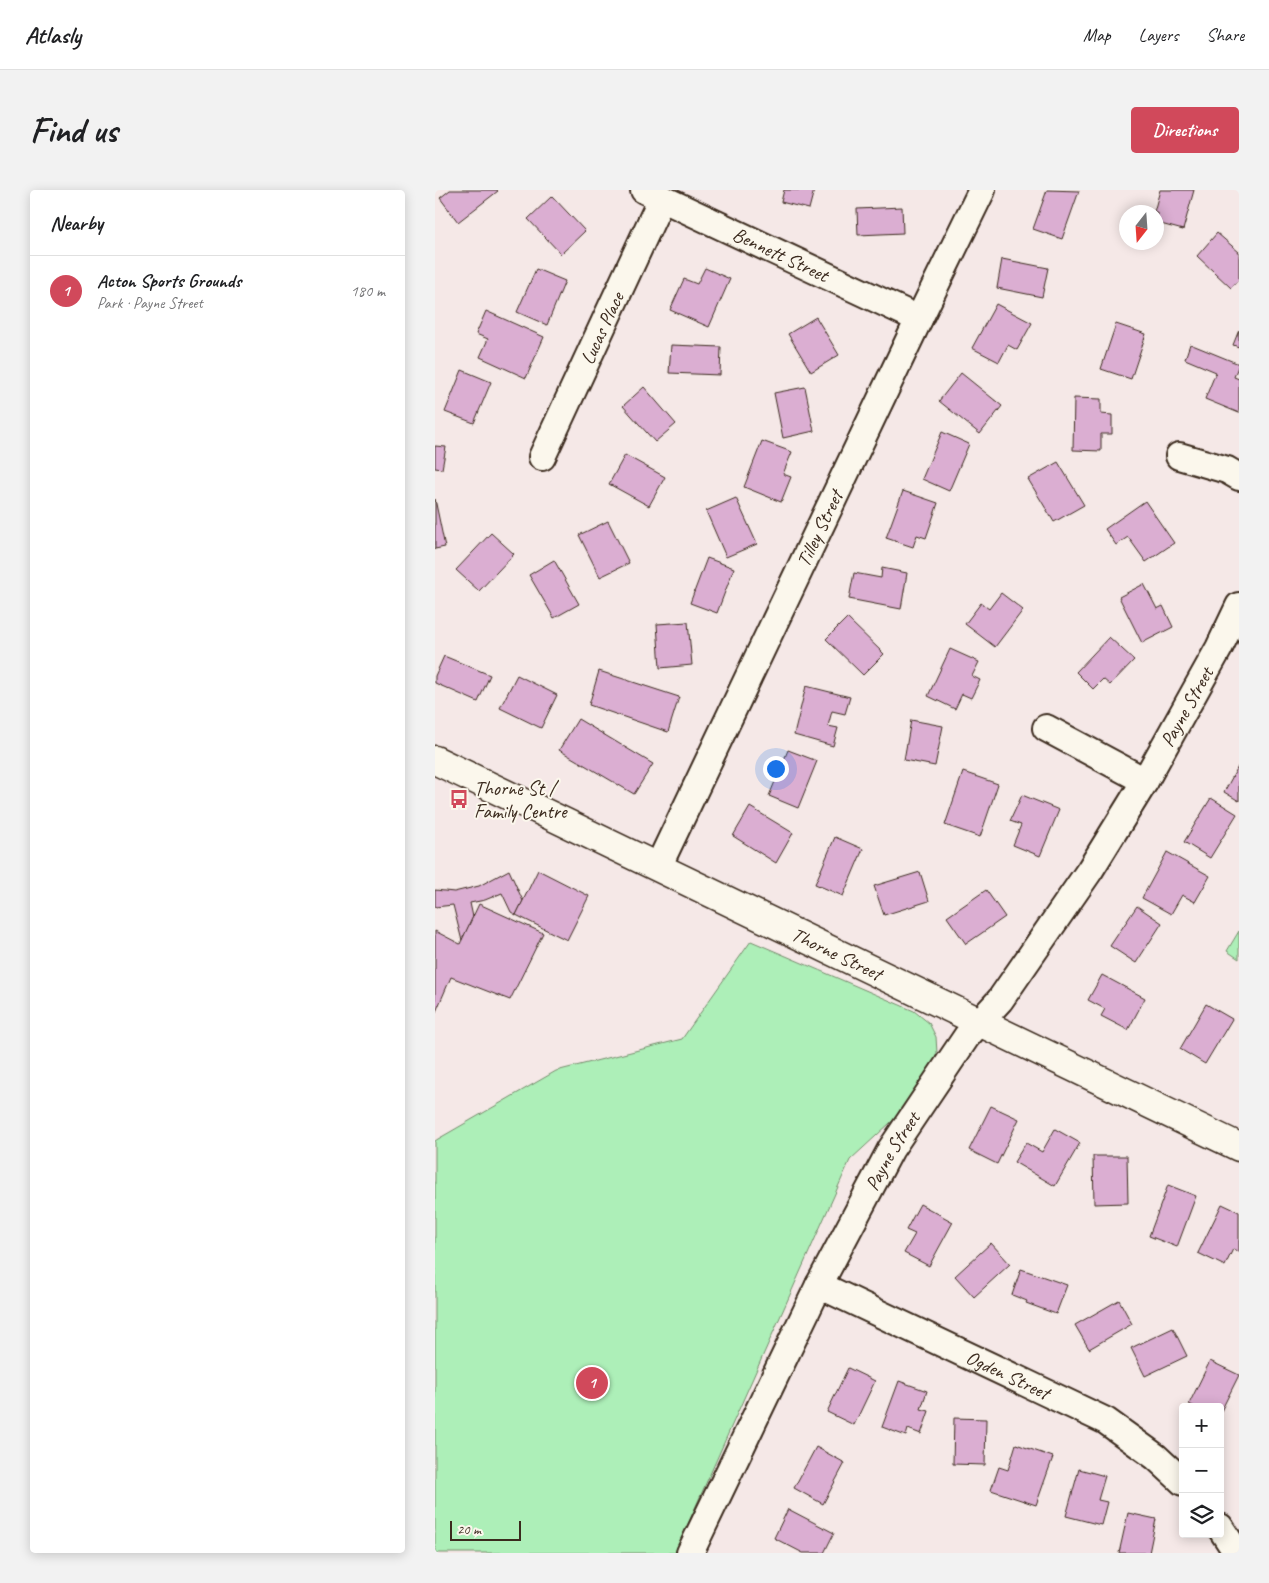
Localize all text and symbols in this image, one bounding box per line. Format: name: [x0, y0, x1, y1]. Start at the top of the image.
text: Atlasly: [25, 20, 81, 50]
text: Map: [1083, 24, 1111, 46]
text: Layers: [1139, 24, 1178, 46]
text: Share: [1206, 24, 1244, 46]
button: Directions: [1131, 107, 1239, 153]
text: Find us: [30, 108, 117, 153]
north arrow: [1119, 205, 1164, 250]
text: Nearby: [50, 210, 103, 236]
street label: Bennett Street: [729, 221, 834, 289]
text: Acton Sports Grounds: [97, 269, 241, 293]
text: 1: [62, 281, 70, 301]
text: 180 m: [351, 281, 385, 301]
street label: Lucas Place: [575, 287, 630, 368]
text: Park · Payne Street: [97, 293, 203, 313]
street label: Tilley Street: [791, 483, 850, 571]
street label: Payne Street: [1155, 661, 1220, 751]
your location: [763, 756, 789, 782]
place label: Thorne St / Family Centre: [474, 776, 568, 824]
bus stop icon: Thorne St / Family Centre: [448, 788, 470, 810]
street label: Thorne Street: [788, 922, 889, 988]
street label: Payne Street: [859, 1105, 927, 1195]
street label: Ogden Street: [962, 1345, 1056, 1407]
pin: 1: [576, 1364, 608, 1402]
map controls: [1179, 1403, 1224, 1538]
button: +: [1179, 1403, 1224, 1448]
button: −: [1179, 1448, 1224, 1493]
button: layers: [1179, 1493, 1224, 1538]
scale bar: [450, 1518, 521, 1541]
text: 20 m: [457, 1521, 481, 1538]

